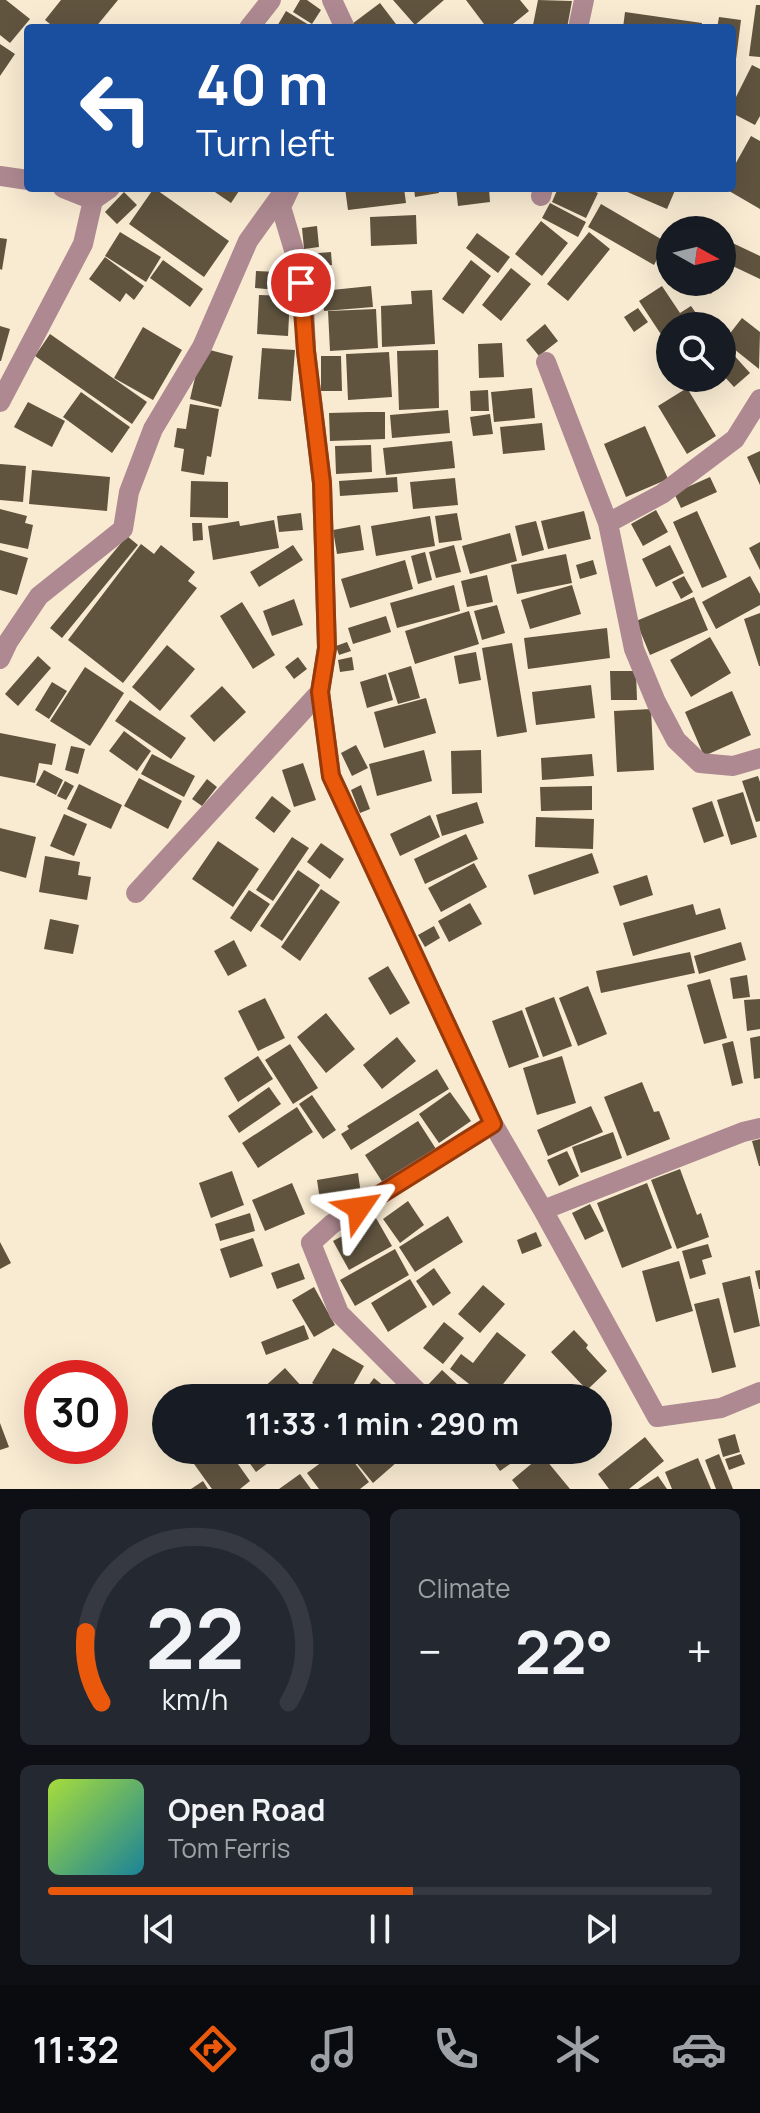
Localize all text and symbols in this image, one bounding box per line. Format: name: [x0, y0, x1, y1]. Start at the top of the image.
text: 40 m: [196, 45, 328, 122]
icon: left: [64, 56, 168, 160]
text: Turn left: [196, 118, 335, 167]
north arrow: [656, 216, 736, 296]
map controls: [656, 216, 736, 392]
pin: [267, 249, 335, 317]
icon: arrive: [279, 261, 323, 305]
button: search: [656, 312, 736, 392]
position arrow: [317, 1166, 401, 1250]
speed limit sign: 30: [24, 1360, 128, 1464]
text: 11:33 · 1 min · 290 m: [245, 1403, 519, 1444]
text: Climate: [418, 1570, 510, 1606]
text: 22: [145, 1580, 245, 1694]
text: 22°: [515, 1610, 613, 1692]
text: −: [418, 1621, 442, 1681]
text: +: [687, 1621, 712, 1681]
text: km/h: [162, 1680, 228, 1719]
text: Open Road: [168, 1789, 325, 1830]
text: Tom Ferris: [168, 1830, 290, 1866]
icon: previous: [137, 1907, 181, 1951]
icon: pause: [358, 1907, 402, 1951]
icon: next: [579, 1907, 623, 1951]
icon: directions: [185, 2021, 241, 2077]
icon: music: [306, 2021, 362, 2077]
icon: phone: [428, 2021, 484, 2077]
icon: climate: [550, 2021, 606, 2077]
icon: car: [671, 2021, 727, 2077]
text: 11:32: [33, 2025, 119, 2074]

